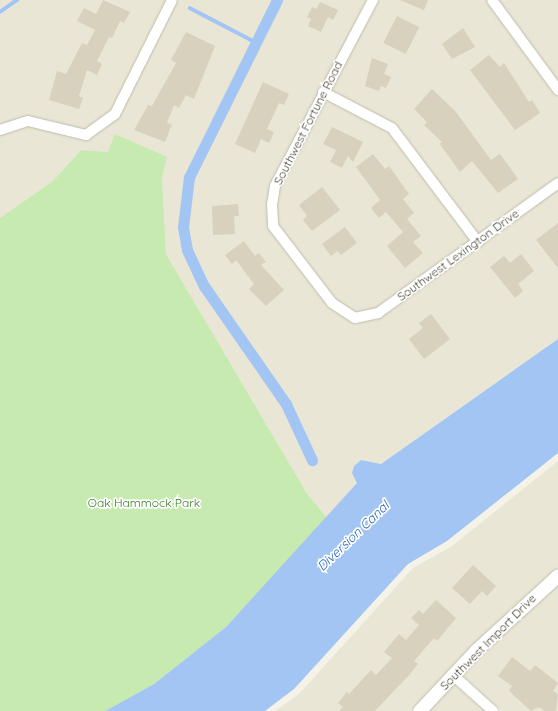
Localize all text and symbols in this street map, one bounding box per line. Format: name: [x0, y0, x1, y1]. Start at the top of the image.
street label: Southwest Fortune Road: [271, 59, 345, 187]
street label: Southwest Lexington Drive: [394, 206, 522, 304]
park label: Oak Hammock Park: [88, 496, 200, 510]
water label: Diversion Canal: [314, 498, 392, 574]
street label: Southwest Import Drive: [437, 591, 539, 693]

